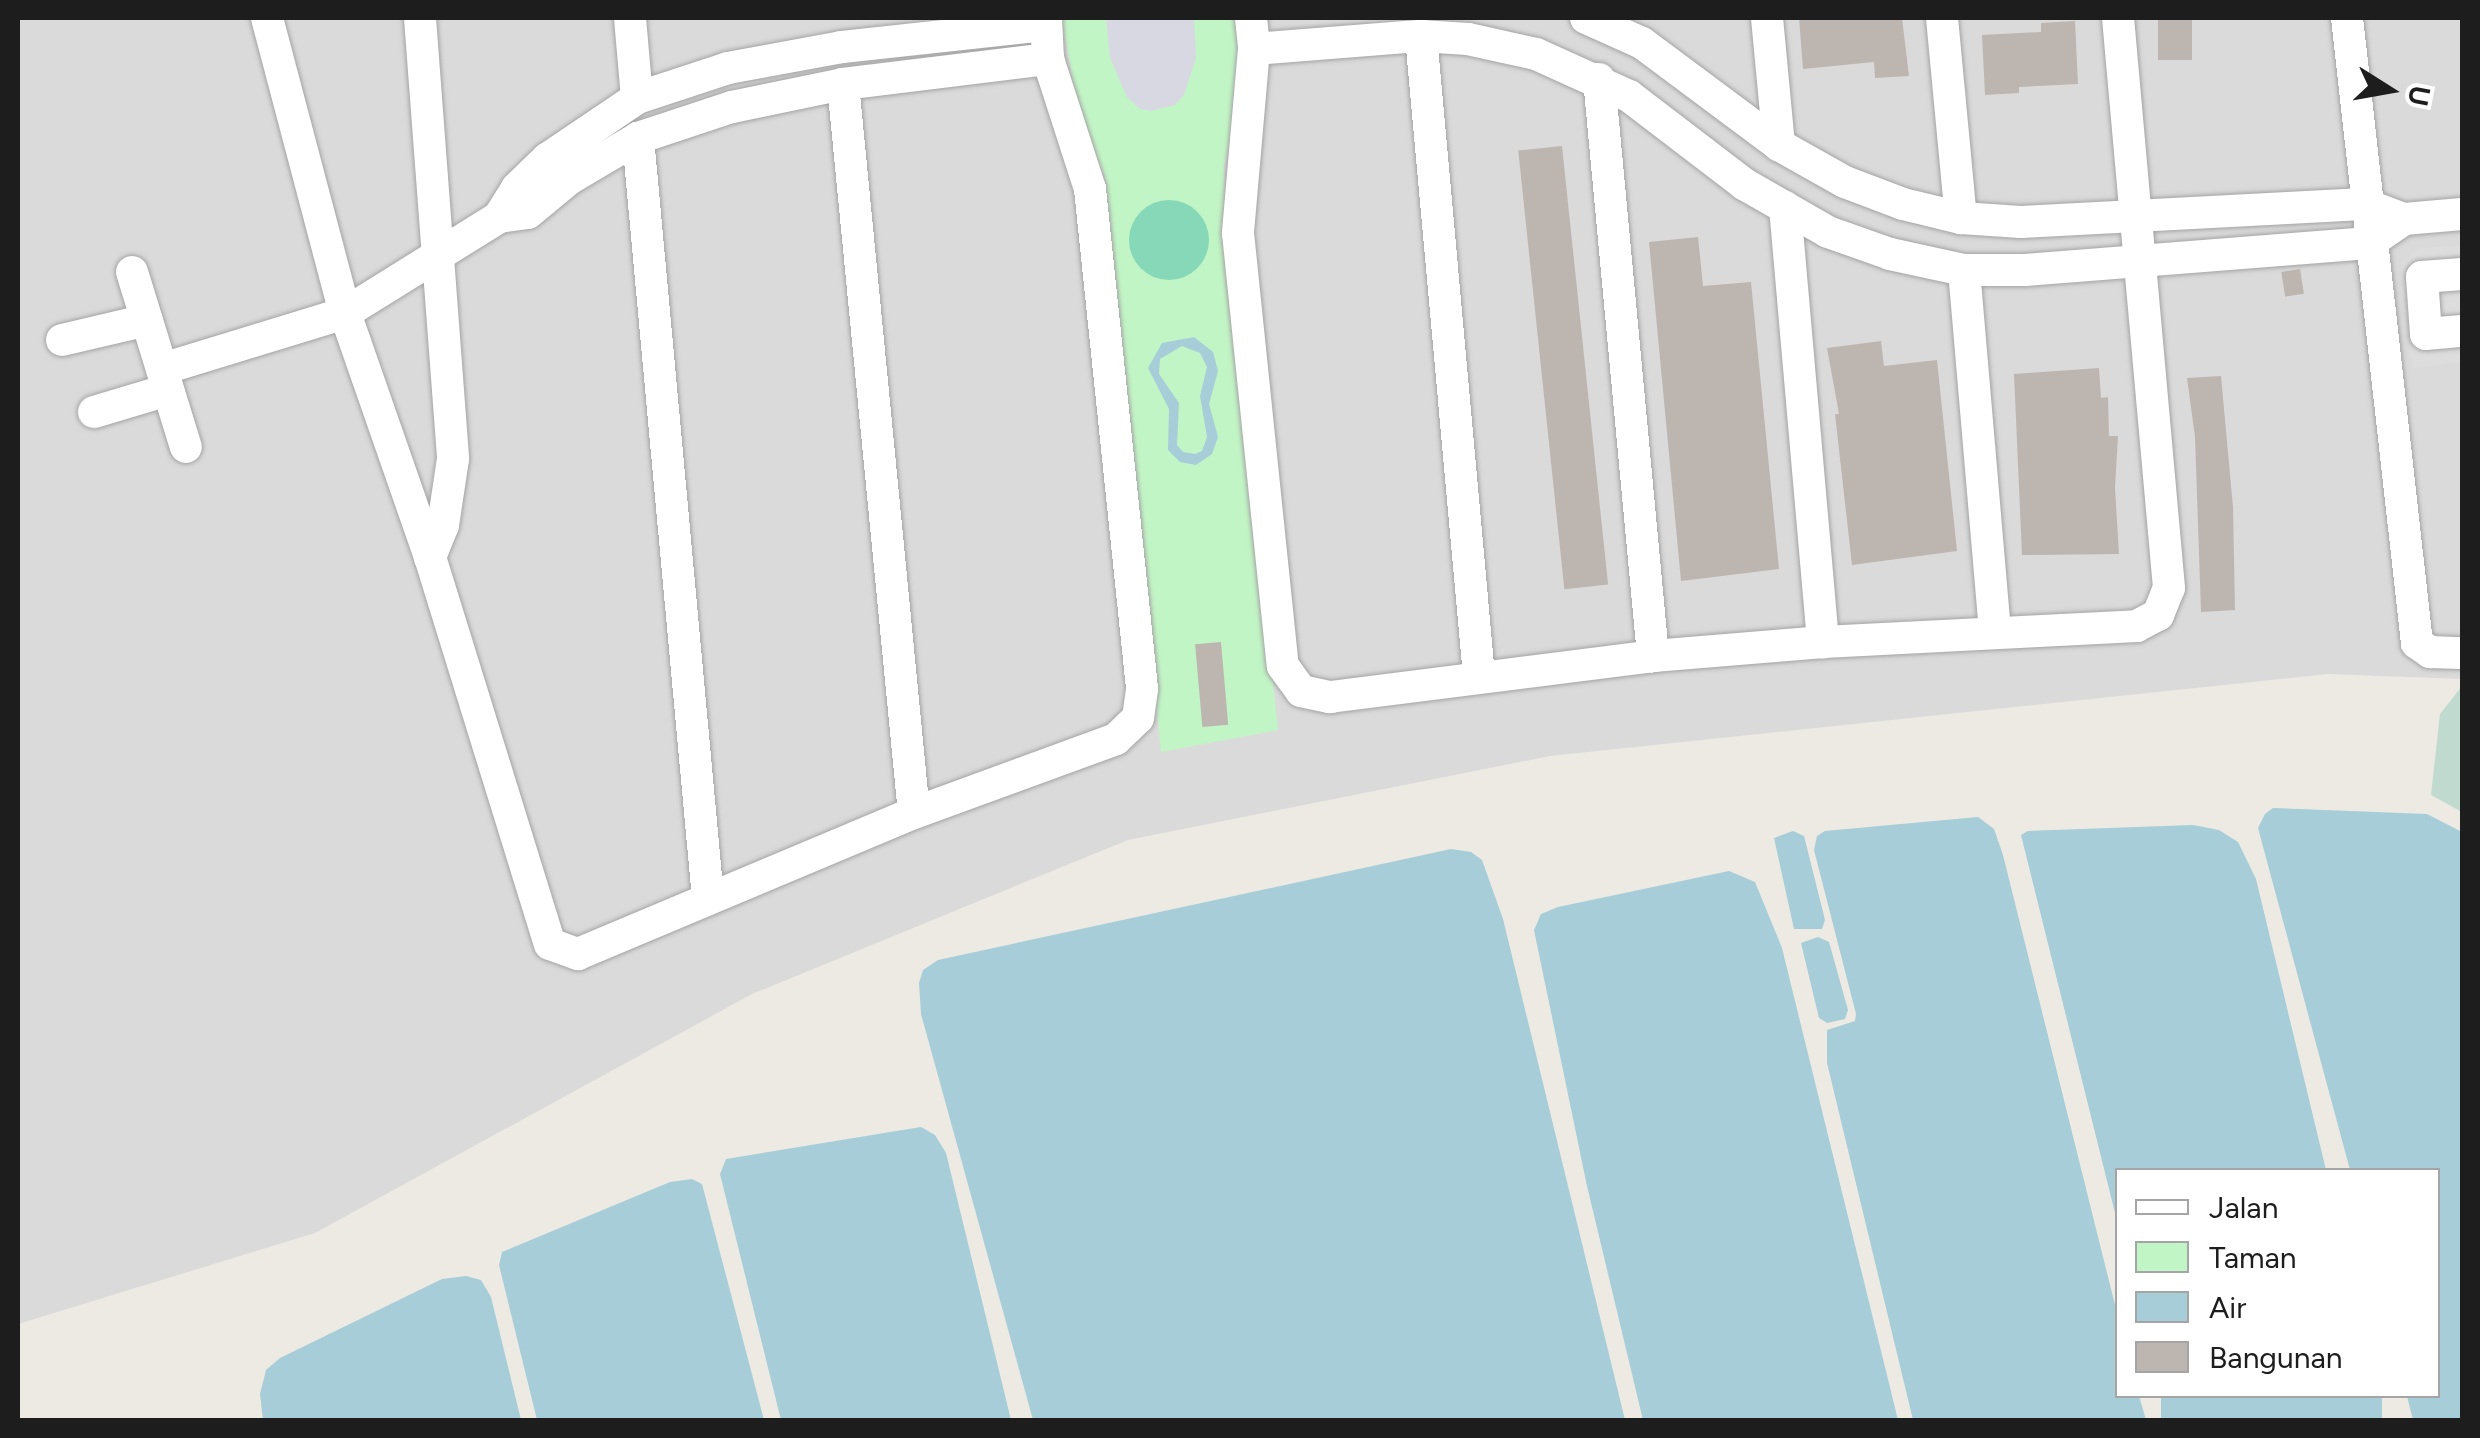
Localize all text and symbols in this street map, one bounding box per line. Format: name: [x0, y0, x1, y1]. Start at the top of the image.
north arrow: [2340, 40, 2440, 140]
text: U: [2401, 83, 2438, 109]
legend: [2115, 1168, 2440, 1398]
text: Jalan: [2209, 1189, 2278, 1226]
text: Taman: [2209, 1239, 2297, 1276]
text: Air: [2209, 1289, 2246, 1326]
text: Bangunan: [2209, 1339, 2343, 1376]

